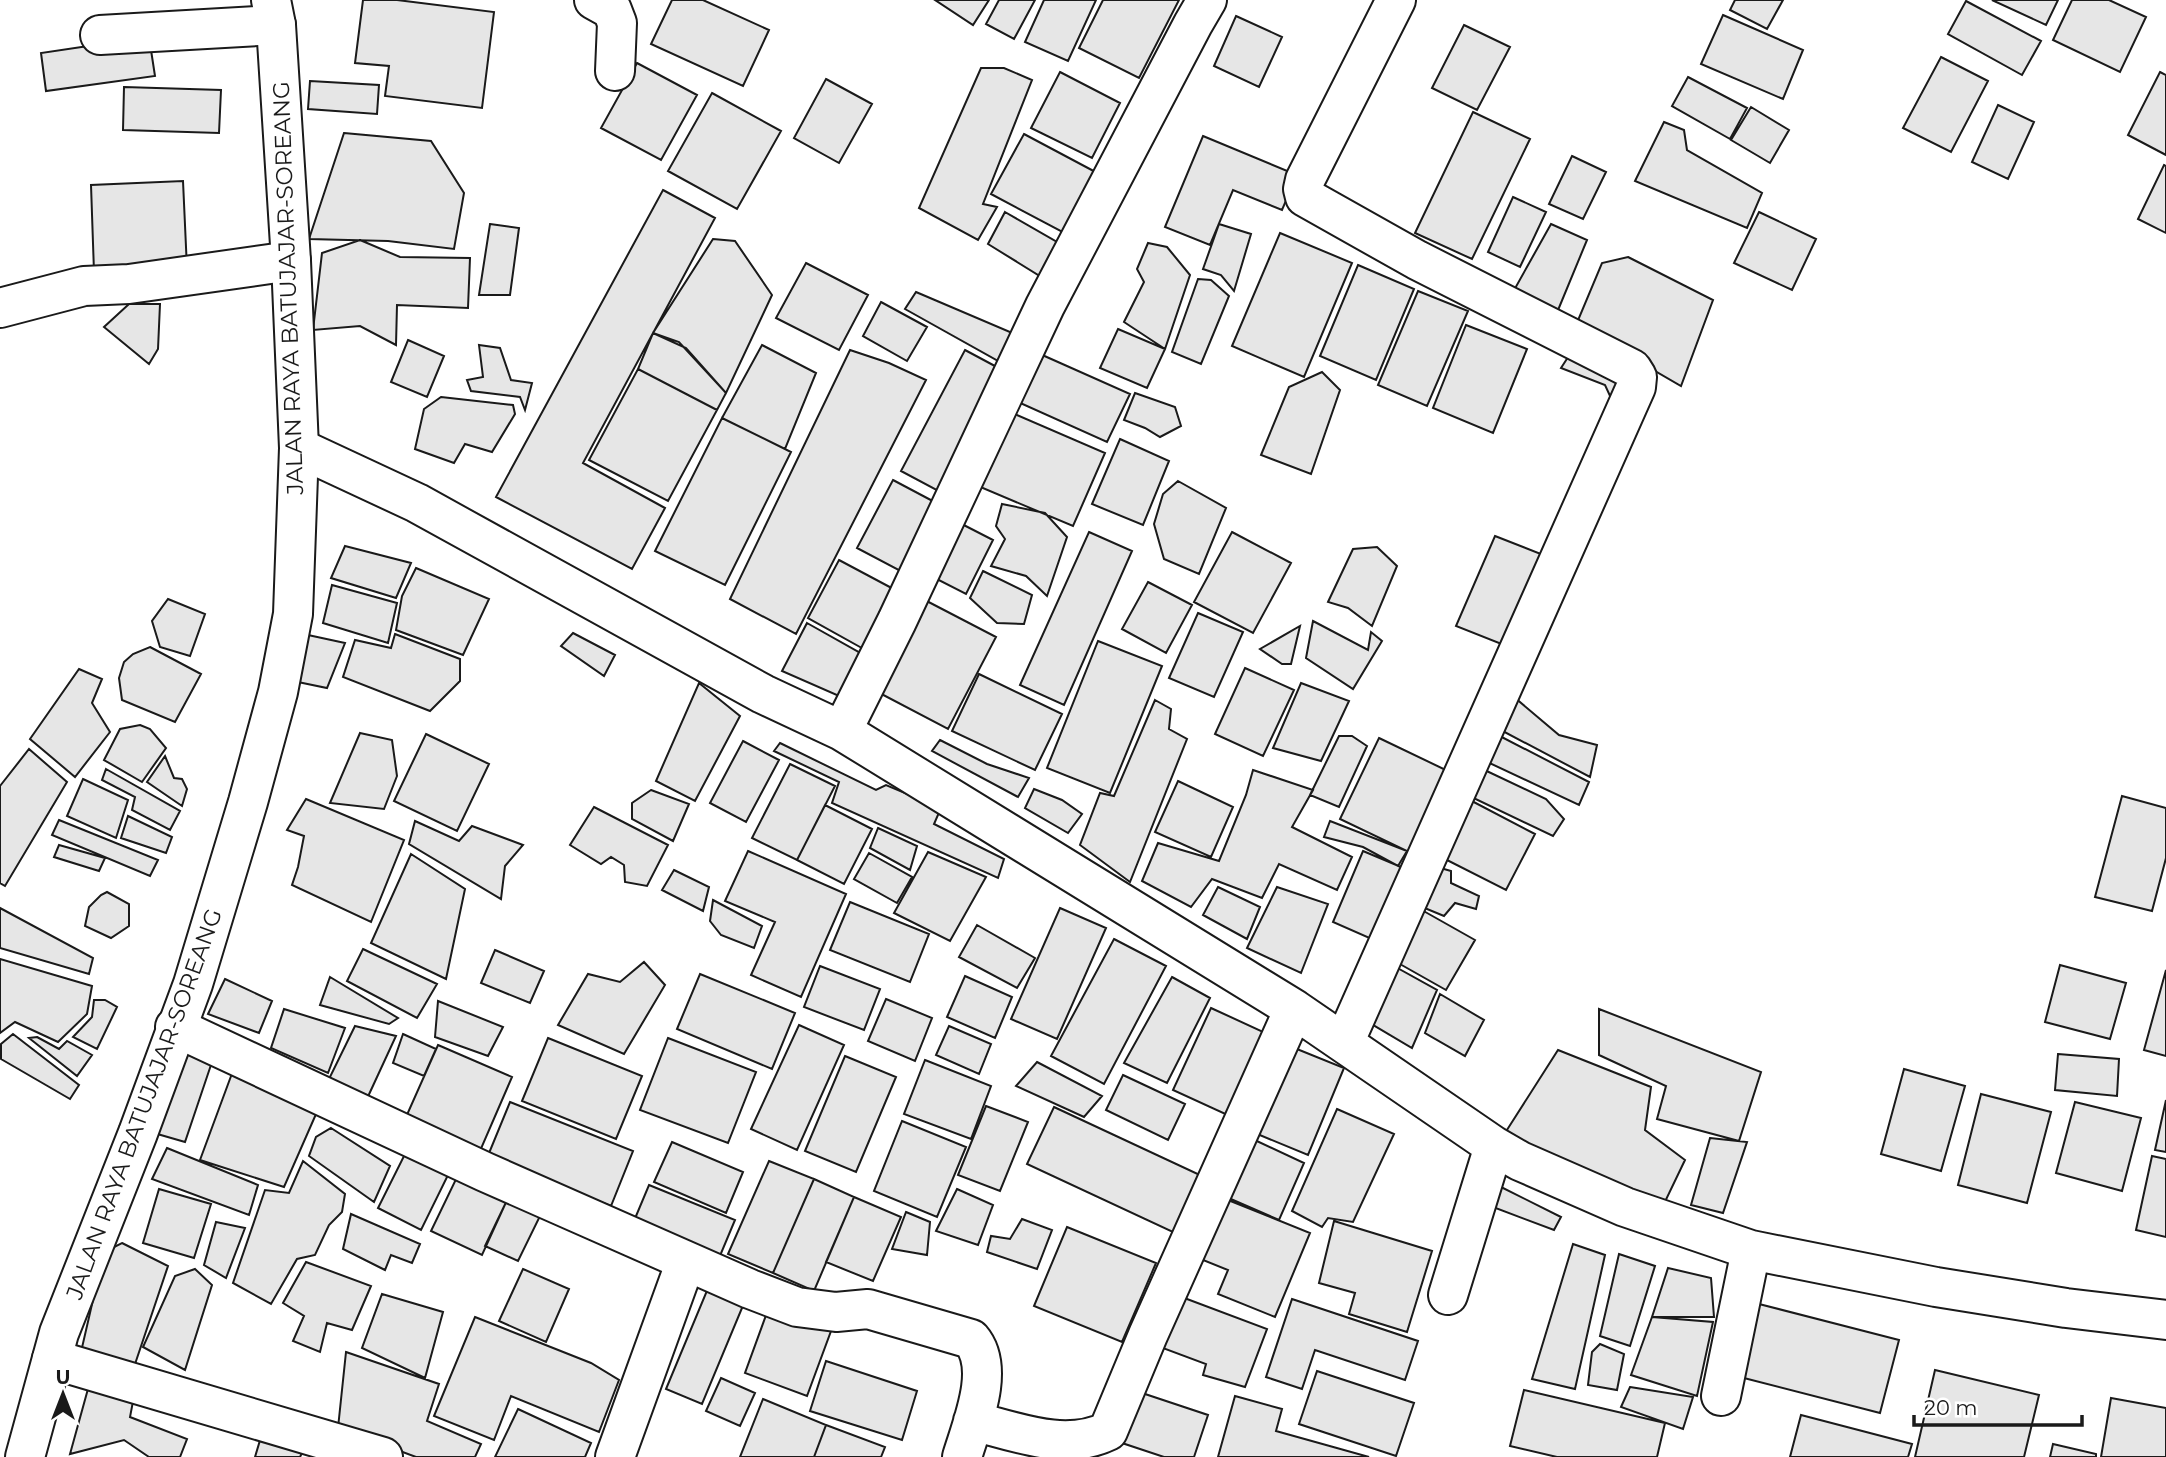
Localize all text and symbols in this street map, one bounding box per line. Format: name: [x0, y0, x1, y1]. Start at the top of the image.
street label: JALAN RAYA BATUJAJAR-SOREANG: [267, 81, 309, 496]
street label: JALAN RAYA BATUJAJAR-SOREANG: [60, 905, 228, 1304]
north arrow: [28, 1359, 98, 1429]
text: U: [56, 1366, 70, 1389]
scale bar: [1914, 1384, 2082, 1428]
text: 20 m: [1924, 1395, 1978, 1420]

